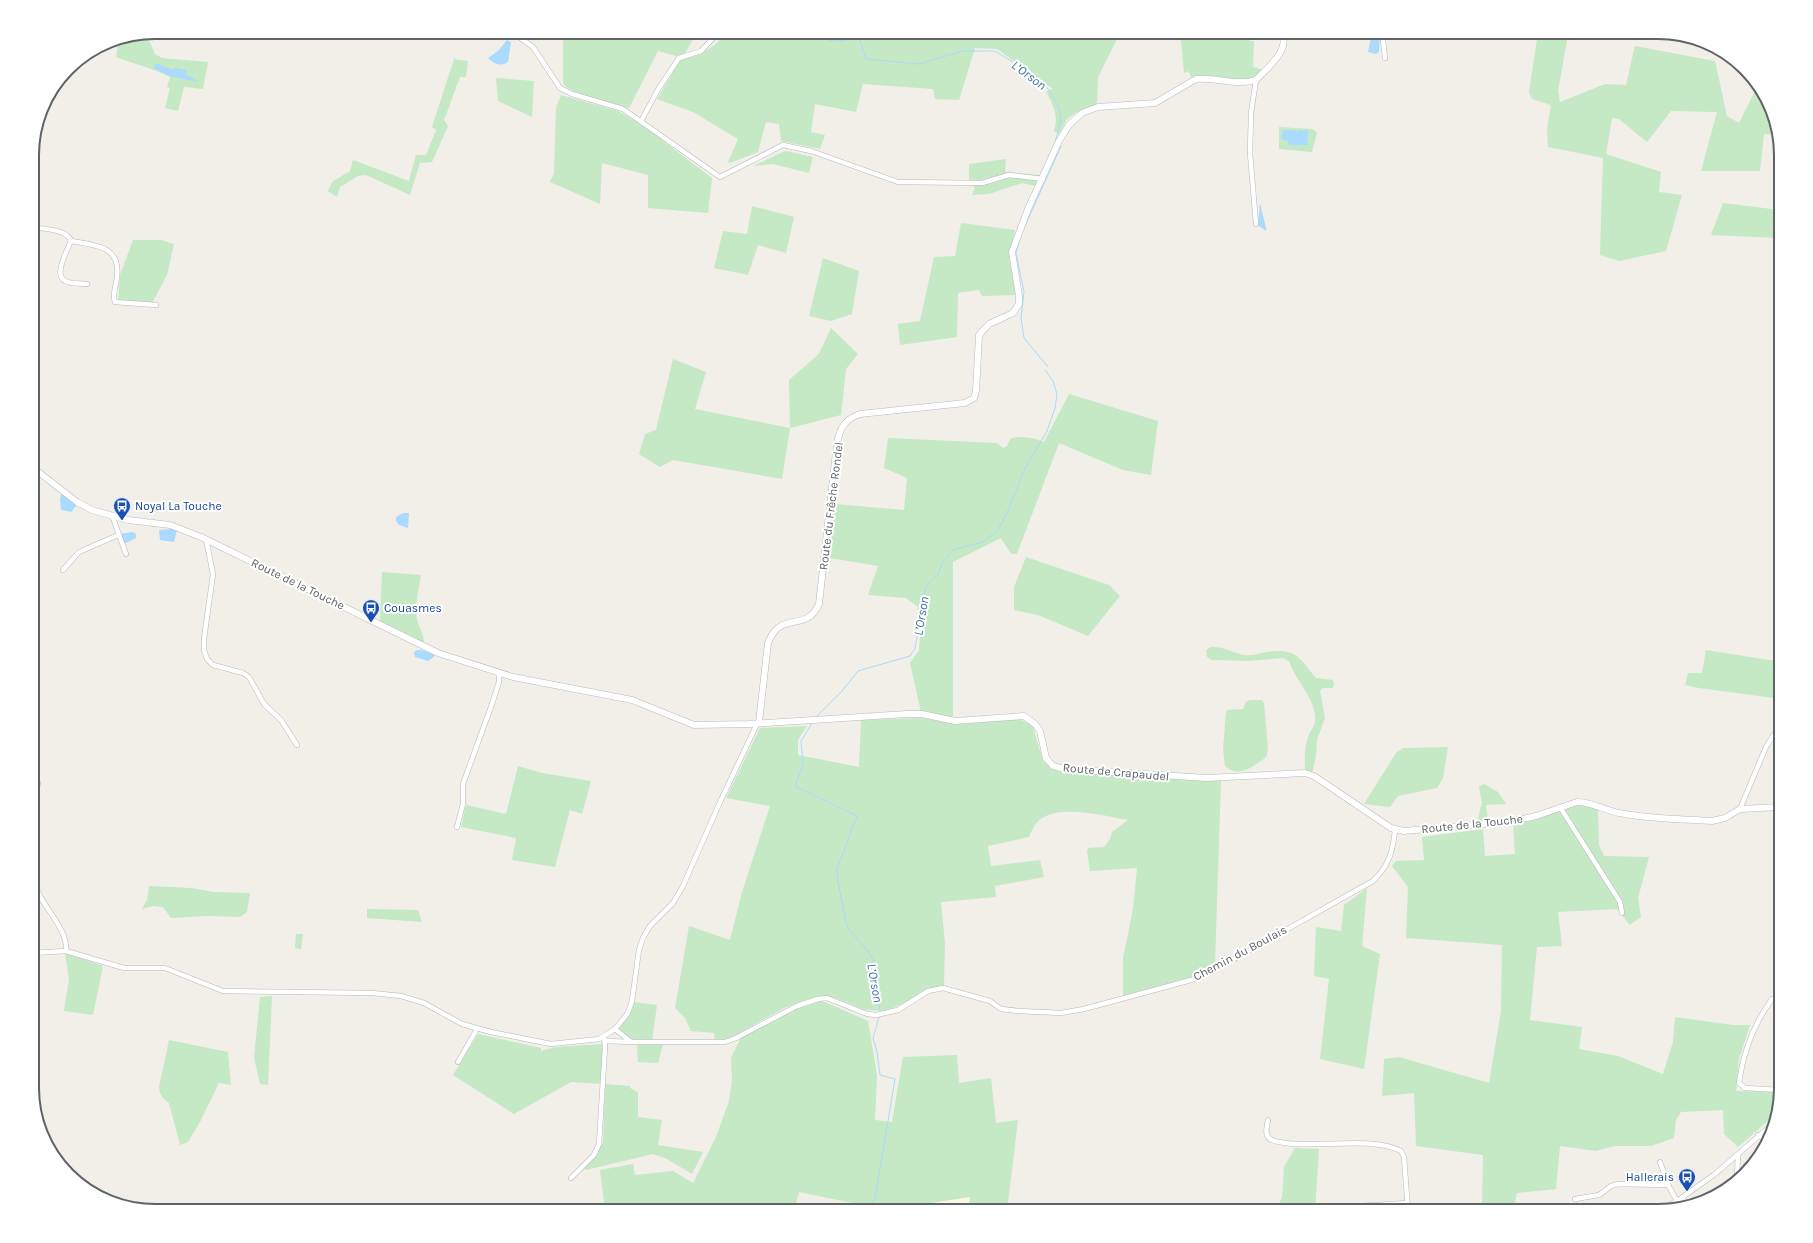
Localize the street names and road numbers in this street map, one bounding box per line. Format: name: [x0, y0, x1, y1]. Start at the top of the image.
street label: Route du Frêche Rondel: [816, 441, 846, 571]
street label: Route de la Touche: [249, 555, 347, 613]
street label: Route de Crapaudel: [1062, 760, 1170, 784]
street label: Route de la Touche: [1420, 812, 1524, 836]
street label: Chemin du Boulais: [1191, 922, 1289, 984]

